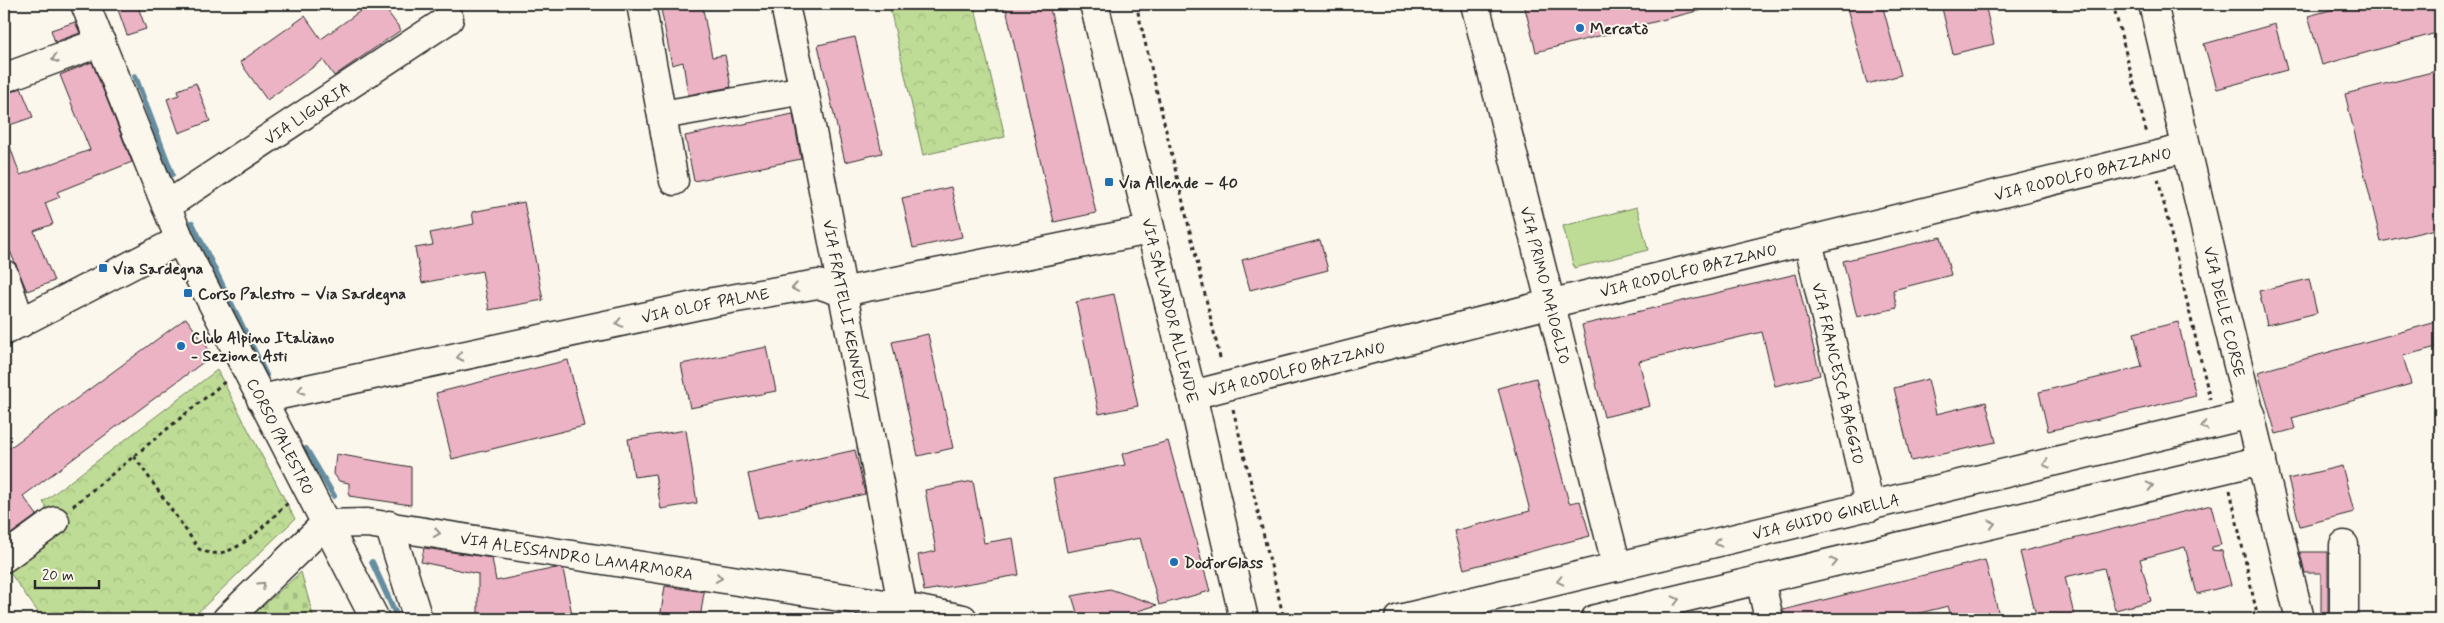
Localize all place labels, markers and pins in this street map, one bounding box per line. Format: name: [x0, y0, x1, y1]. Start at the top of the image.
place label: Mercatò: [1590, 19, 1648, 40]
marker: Mercatò: [1574, 22, 1586, 34]
place label: Via Allende – 40: [1119, 173, 1238, 194]
marker: Via Allende – 40: [1103, 176, 1115, 188]
place label: Via Sardegna: [113, 259, 204, 281]
marker: Via Sardegna: [97, 262, 109, 274]
place label: Corso Palestro – Via Sardegna: [198, 284, 406, 306]
marker: Corso Palestro – Via Sardegna: [182, 287, 194, 299]
place label: Club Alpino Italiano - Sezione Asti: [191, 328, 335, 367]
marker: Club Alpino Italiano - Sezione Asti: [175, 340, 187, 352]
place label: DoctorGlass: [1184, 553, 1263, 574]
marker: DoctorGlass: [1168, 556, 1180, 568]

